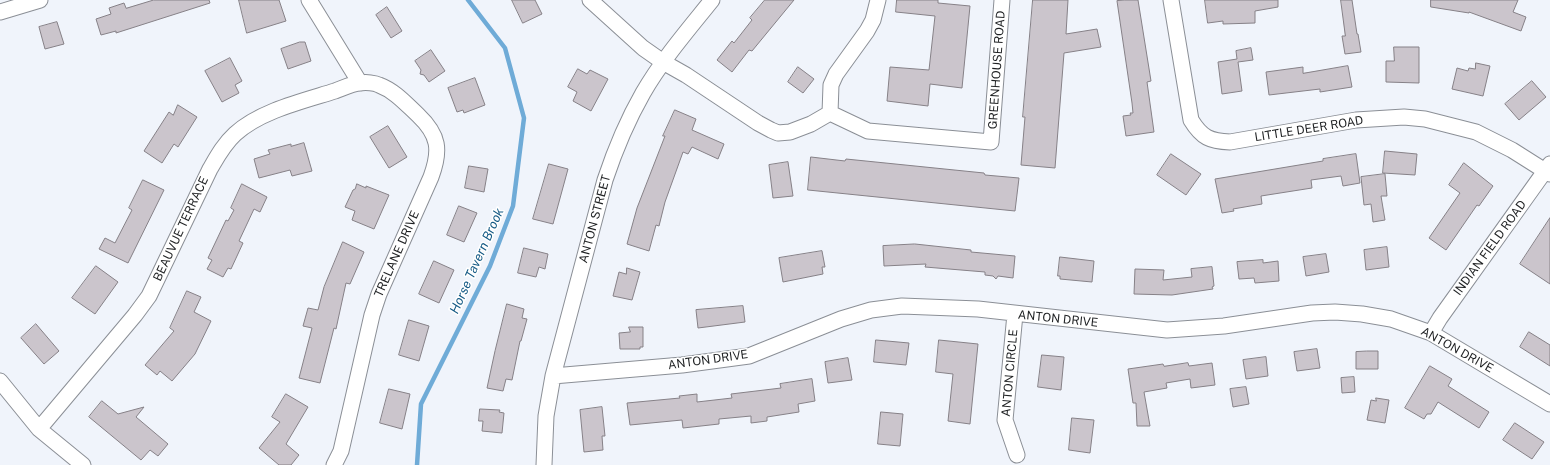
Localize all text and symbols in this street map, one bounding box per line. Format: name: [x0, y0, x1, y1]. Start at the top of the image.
street label: GREENHOUSE ROAD: [986, 10, 1008, 130]
street label: LITTLE DEER ROAD: [1254, 113, 1364, 145]
street label: ANTON STREET: [576, 173, 614, 265]
street label: BEAUVUE TERRACE: [150, 174, 212, 284]
street label: INDIAN FIELD ROAD: [1451, 198, 1529, 298]
water label: Horse Tavern Brook: [447, 206, 507, 316]
street label: TRELANE DRIVE: [371, 209, 423, 299]
street label: ANTON DRIVE: [1017, 308, 1099, 330]
street label: ANTON DRIVE: [1418, 324, 1496, 376]
street label: ANTON CIRCLE: [999, 329, 1021, 417]
street label: ANTON DRIVE: [667, 347, 749, 373]

